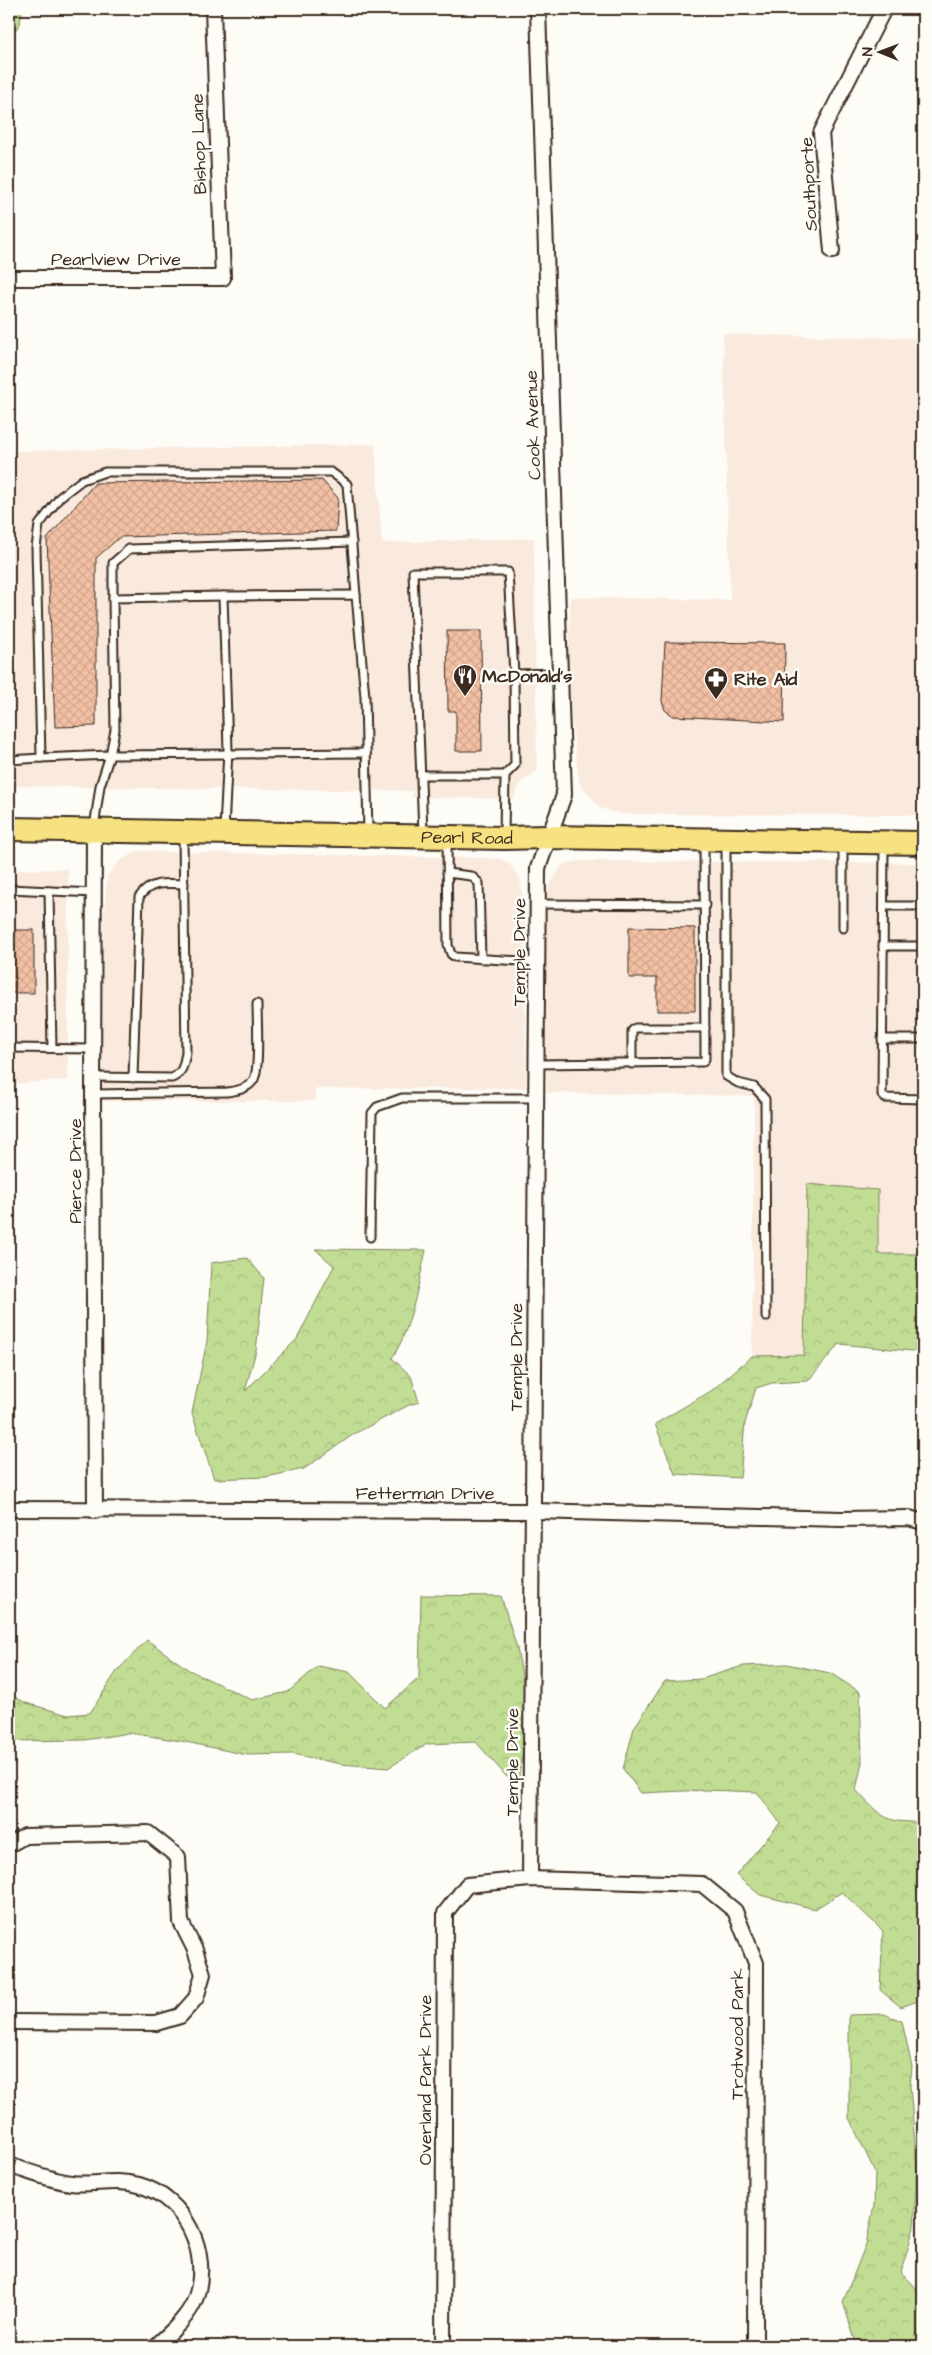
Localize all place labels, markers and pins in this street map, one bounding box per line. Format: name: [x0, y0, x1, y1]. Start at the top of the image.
restaurant icon: McDonald's: [452, 663, 478, 697]
place label: McDonald's: [482, 664, 572, 689]
pharmacy icon: Rite Aid: [703, 666, 729, 700]
place label: Rite Aid: [734, 667, 798, 692]

